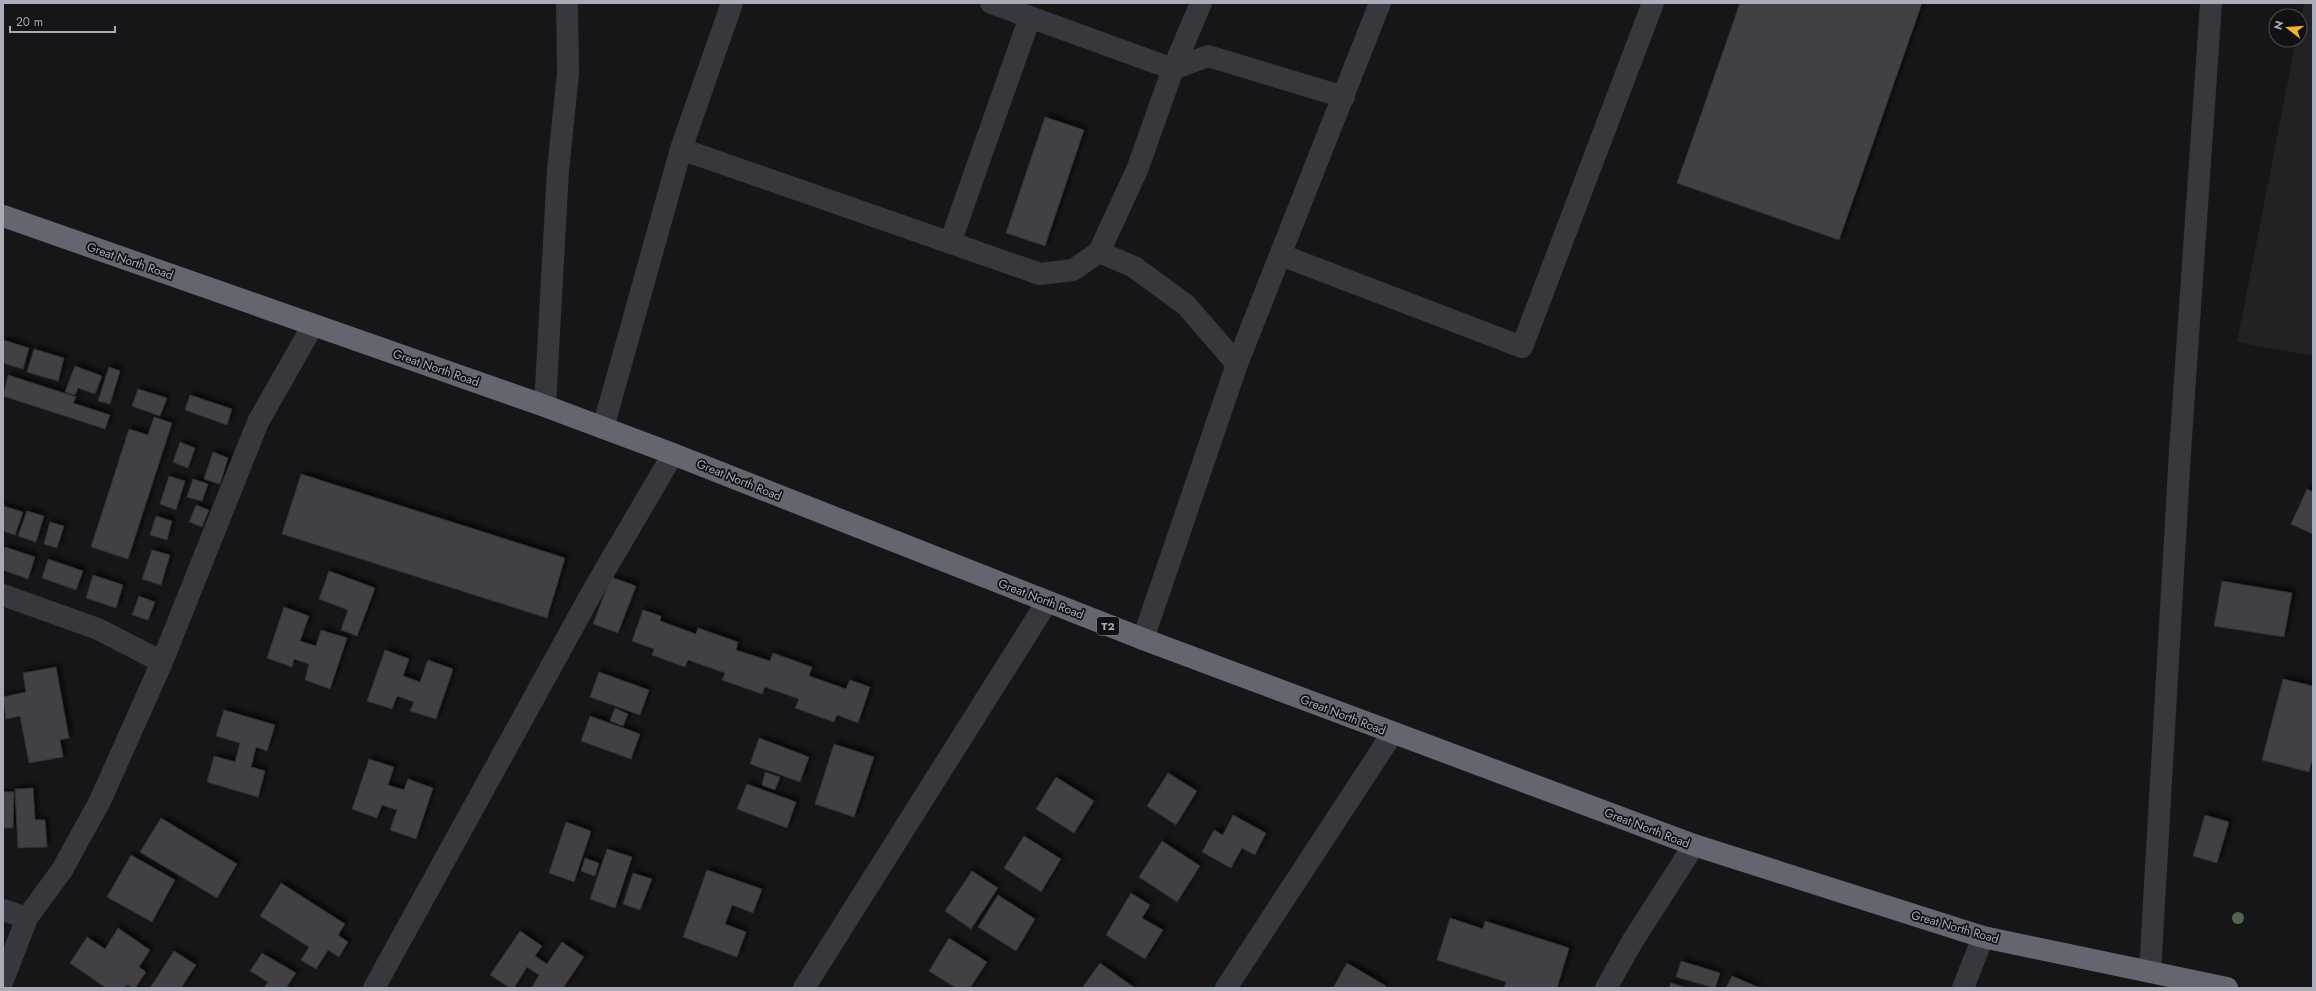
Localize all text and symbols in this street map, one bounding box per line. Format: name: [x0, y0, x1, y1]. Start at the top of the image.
scale bar: [10, 8, 115, 34]
north arrow: [2268, 8, 2308, 48]
text: 20 m: [16, 13, 43, 31]
text: N: [2270, 19, 2287, 32]
street label: Great North Road: [84, 238, 176, 284]
street label: Great North Road: [390, 345, 482, 391]
street label: Great North Road: [694, 455, 784, 505]
street label: Great North Road: [996, 574, 1086, 624]
road number: T2: [1097, 617, 1119, 635]
street label: Great North Road: [1298, 690, 1388, 740]
street label: Great North Road: [1602, 803, 1692, 853]
street label: Great North Road: [1909, 906, 2001, 948]

